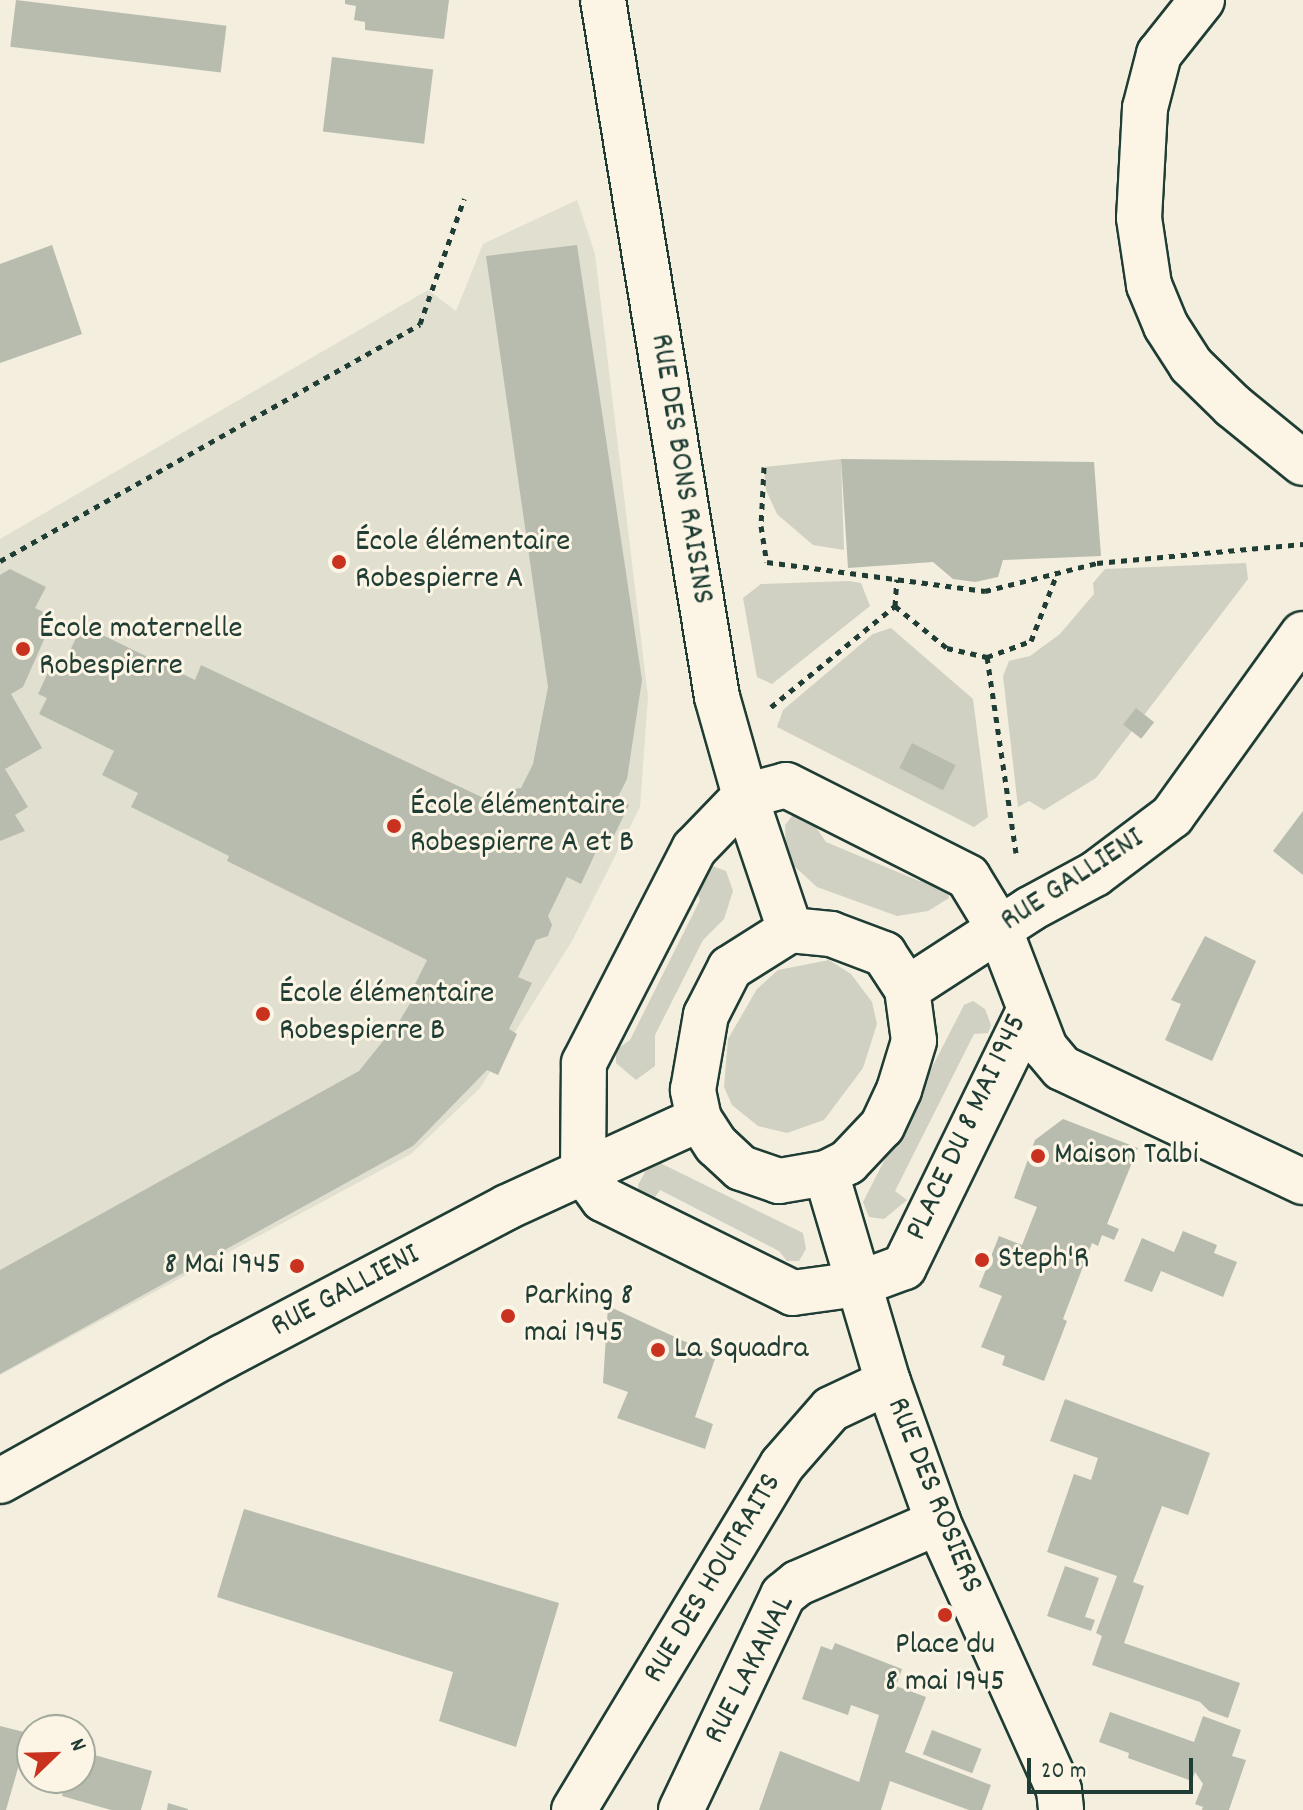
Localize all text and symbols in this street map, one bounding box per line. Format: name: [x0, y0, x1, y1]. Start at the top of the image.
street label: RUE DES BONS RAISINS: [640, 331, 720, 607]
place label: École élémentaire Robespierre A: [355, 525, 570, 600]
marker: École élémentaire Robespierre A: [330, 553, 348, 571]
place label: École maternelle Robespierre: [39, 612, 243, 687]
marker: École maternelle Robespierre: [14, 640, 32, 658]
place label: École élémentaire Robespierre A et B: [410, 789, 634, 864]
marker: École élémentaire Robespierre A et B: [385, 817, 403, 835]
street label: RUE GALLIENI: [994, 821, 1152, 941]
place label: École élémentaire Robespierre B: [279, 977, 494, 1052]
marker: École élémentaire Robespierre B: [254, 1005, 272, 1023]
street label: PLACE DU 8 MAI 1945: [899, 1009, 1037, 1247]
place label: Maison Talbi: [1054, 1137, 1199, 1175]
marker: Maison Talbi: [1029, 1147, 1047, 1165]
street label: RUE GALLIENI: [265, 1237, 427, 1347]
place label: Steph'R: [998, 1241, 1089, 1279]
place label: 8 Mai 1945: [164, 1247, 281, 1285]
marker: Steph'R: [973, 1251, 991, 1269]
marker: 8 Mai 1945: [288, 1257, 306, 1275]
place label: Parking 8 mai 1945: [524, 1279, 633, 1354]
marker: Parking 8 mai 1945: [499, 1307, 517, 1325]
place label: La Squadra: [674, 1331, 808, 1369]
marker: La Squadra: [649, 1341, 667, 1359]
street label: RUE DES ROSIERS: [876, 1393, 990, 1599]
street label: RUE DES HOUTRAITS: [636, 1467, 792, 1691]
street label: RUE LAKANAL: [697, 1589, 805, 1751]
marker: Place du 8 mai 1945: [936, 1606, 954, 1624]
place label: Place du 8 mai 1945: [885, 1628, 1005, 1703]
north arrow: [16, 1714, 96, 1794]
text: N: [60, 1734, 93, 1756]
scale bar: [1031, 1742, 1197, 1792]
text: 20 m: [1041, 1755, 1087, 1789]

